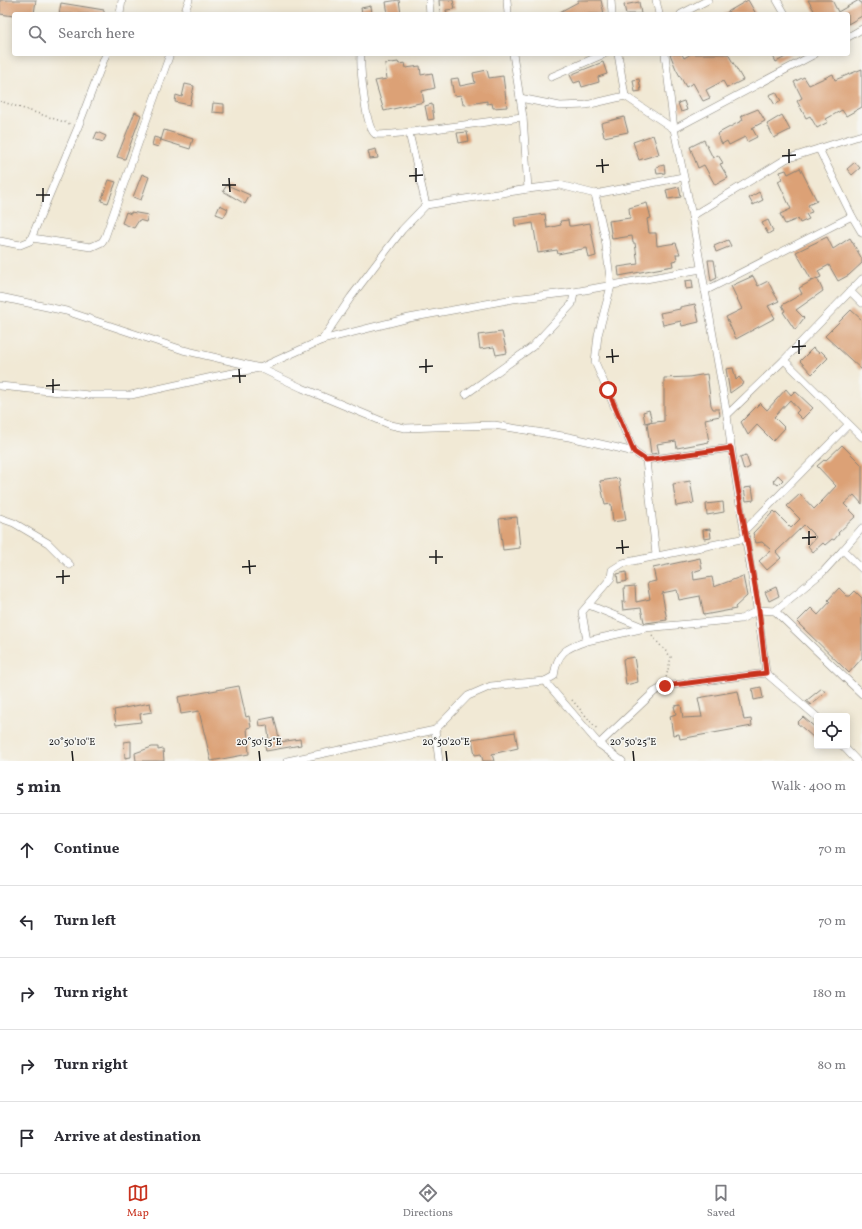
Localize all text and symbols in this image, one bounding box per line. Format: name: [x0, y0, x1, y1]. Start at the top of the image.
search box: [12, 12, 850, 56]
icon: search: [26, 23, 48, 45]
text: Search here: [58, 24, 135, 45]
route start: [599, 381, 617, 399]
route end: [656, 677, 674, 695]
map controls: [814, 713, 850, 749]
button: locate: [814, 713, 850, 749]
text: 20°50'10"E: [49, 735, 95, 749]
text: 20°50'15"E: [236, 735, 282, 749]
text: 20°50'20"E: [422, 735, 470, 749]
text: 20°50'25"E: [610, 735, 656, 749]
text: 5 min: [16, 776, 61, 799]
text: Walk · 400 m: [771, 778, 846, 796]
icon: ahead: [16, 839, 38, 861]
text: Continue: [54, 839, 119, 860]
text: 70 m: [818, 841, 846, 859]
icon: left: [16, 911, 38, 933]
text: Turn left: [54, 911, 116, 932]
text: 70 m: [818, 913, 846, 931]
icon: right: [16, 983, 38, 1005]
text: Turn right: [54, 983, 128, 1004]
text: 180 m: [812, 985, 846, 1003]
icon: right: [16, 1055, 38, 1077]
text: Turn right: [54, 1055, 128, 1076]
text: 80 m: [817, 1057, 846, 1075]
icon: arrive: [16, 1127, 38, 1149]
text: Arrive at destination: [54, 1127, 201, 1148]
tab: Map: [127, 1182, 149, 1221]
tab: Directions: [403, 1182, 453, 1221]
tab: Saved: [707, 1182, 735, 1221]

